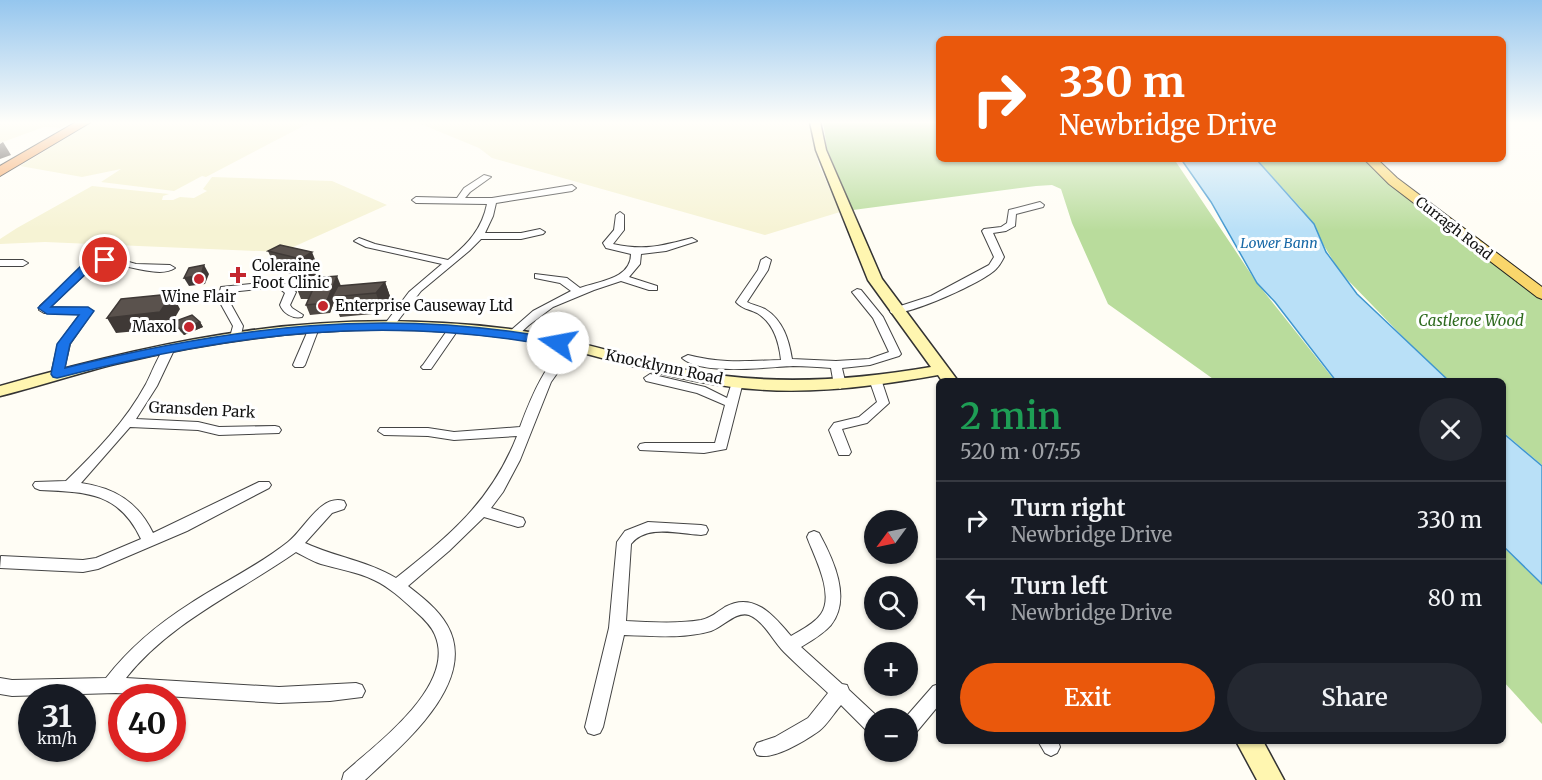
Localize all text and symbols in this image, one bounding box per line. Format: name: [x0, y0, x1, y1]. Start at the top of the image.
text: 330 m: [1059, 56, 1185, 108]
icon: right: [960, 60, 1038, 138]
text: Newbridge Drive: [1059, 108, 1277, 142]
street label: Curragh Road: [1412, 192, 1496, 264]
pin: [79, 234, 130, 285]
water label: Lower Bann: [1240, 234, 1318, 252]
icon: arrive: [88, 243, 121, 276]
place label: Coleraine Foot Clinic: [252, 256, 330, 292]
marker: Coleraine Foot Clinic: [229, 266, 247, 284]
marker: Wine Flair: [192, 272, 206, 286]
place label: Wine Flair: [161, 287, 237, 306]
place label: Enterprise Causeway Ltd: [335, 296, 513, 315]
marker: Enterprise Causeway Ltd: [316, 299, 330, 313]
position arrow: [526, 311, 590, 375]
park label: Castleroe Wood: [1418, 311, 1524, 330]
place label: Maxol: [132, 317, 177, 336]
marker: Maxol: [182, 320, 196, 334]
street label: Knocklynn Road: [604, 345, 725, 388]
text: 2 min: [960, 394, 1062, 439]
street label: Gransden Park: [148, 397, 256, 422]
button: close: [1419, 398, 1482, 461]
text: 520 m · 07:55: [960, 439, 1081, 464]
text: Turn right: [1011, 494, 1125, 522]
icon: right: [960, 504, 993, 537]
text: 330 m: [1417, 506, 1482, 534]
north arrow: [864, 510, 918, 564]
map controls: [864, 510, 918, 762]
text: Newbridge Drive: [1011, 522, 1172, 547]
text: Turn left: [1011, 572, 1108, 600]
button: search: [864, 576, 918, 630]
icon: left: [960, 582, 993, 615]
text: 80 m: [1428, 584, 1482, 612]
text: Newbridge Drive: [1011, 600, 1172, 625]
button: +: [864, 642, 918, 696]
button: Exit: [960, 663, 1215, 732]
button: Share: [1227, 663, 1482, 732]
speed limit sign: 40: [108, 684, 186, 762]
text: 31: [42, 697, 72, 735]
button: −: [864, 708, 918, 762]
text: km/h: [37, 729, 77, 748]

